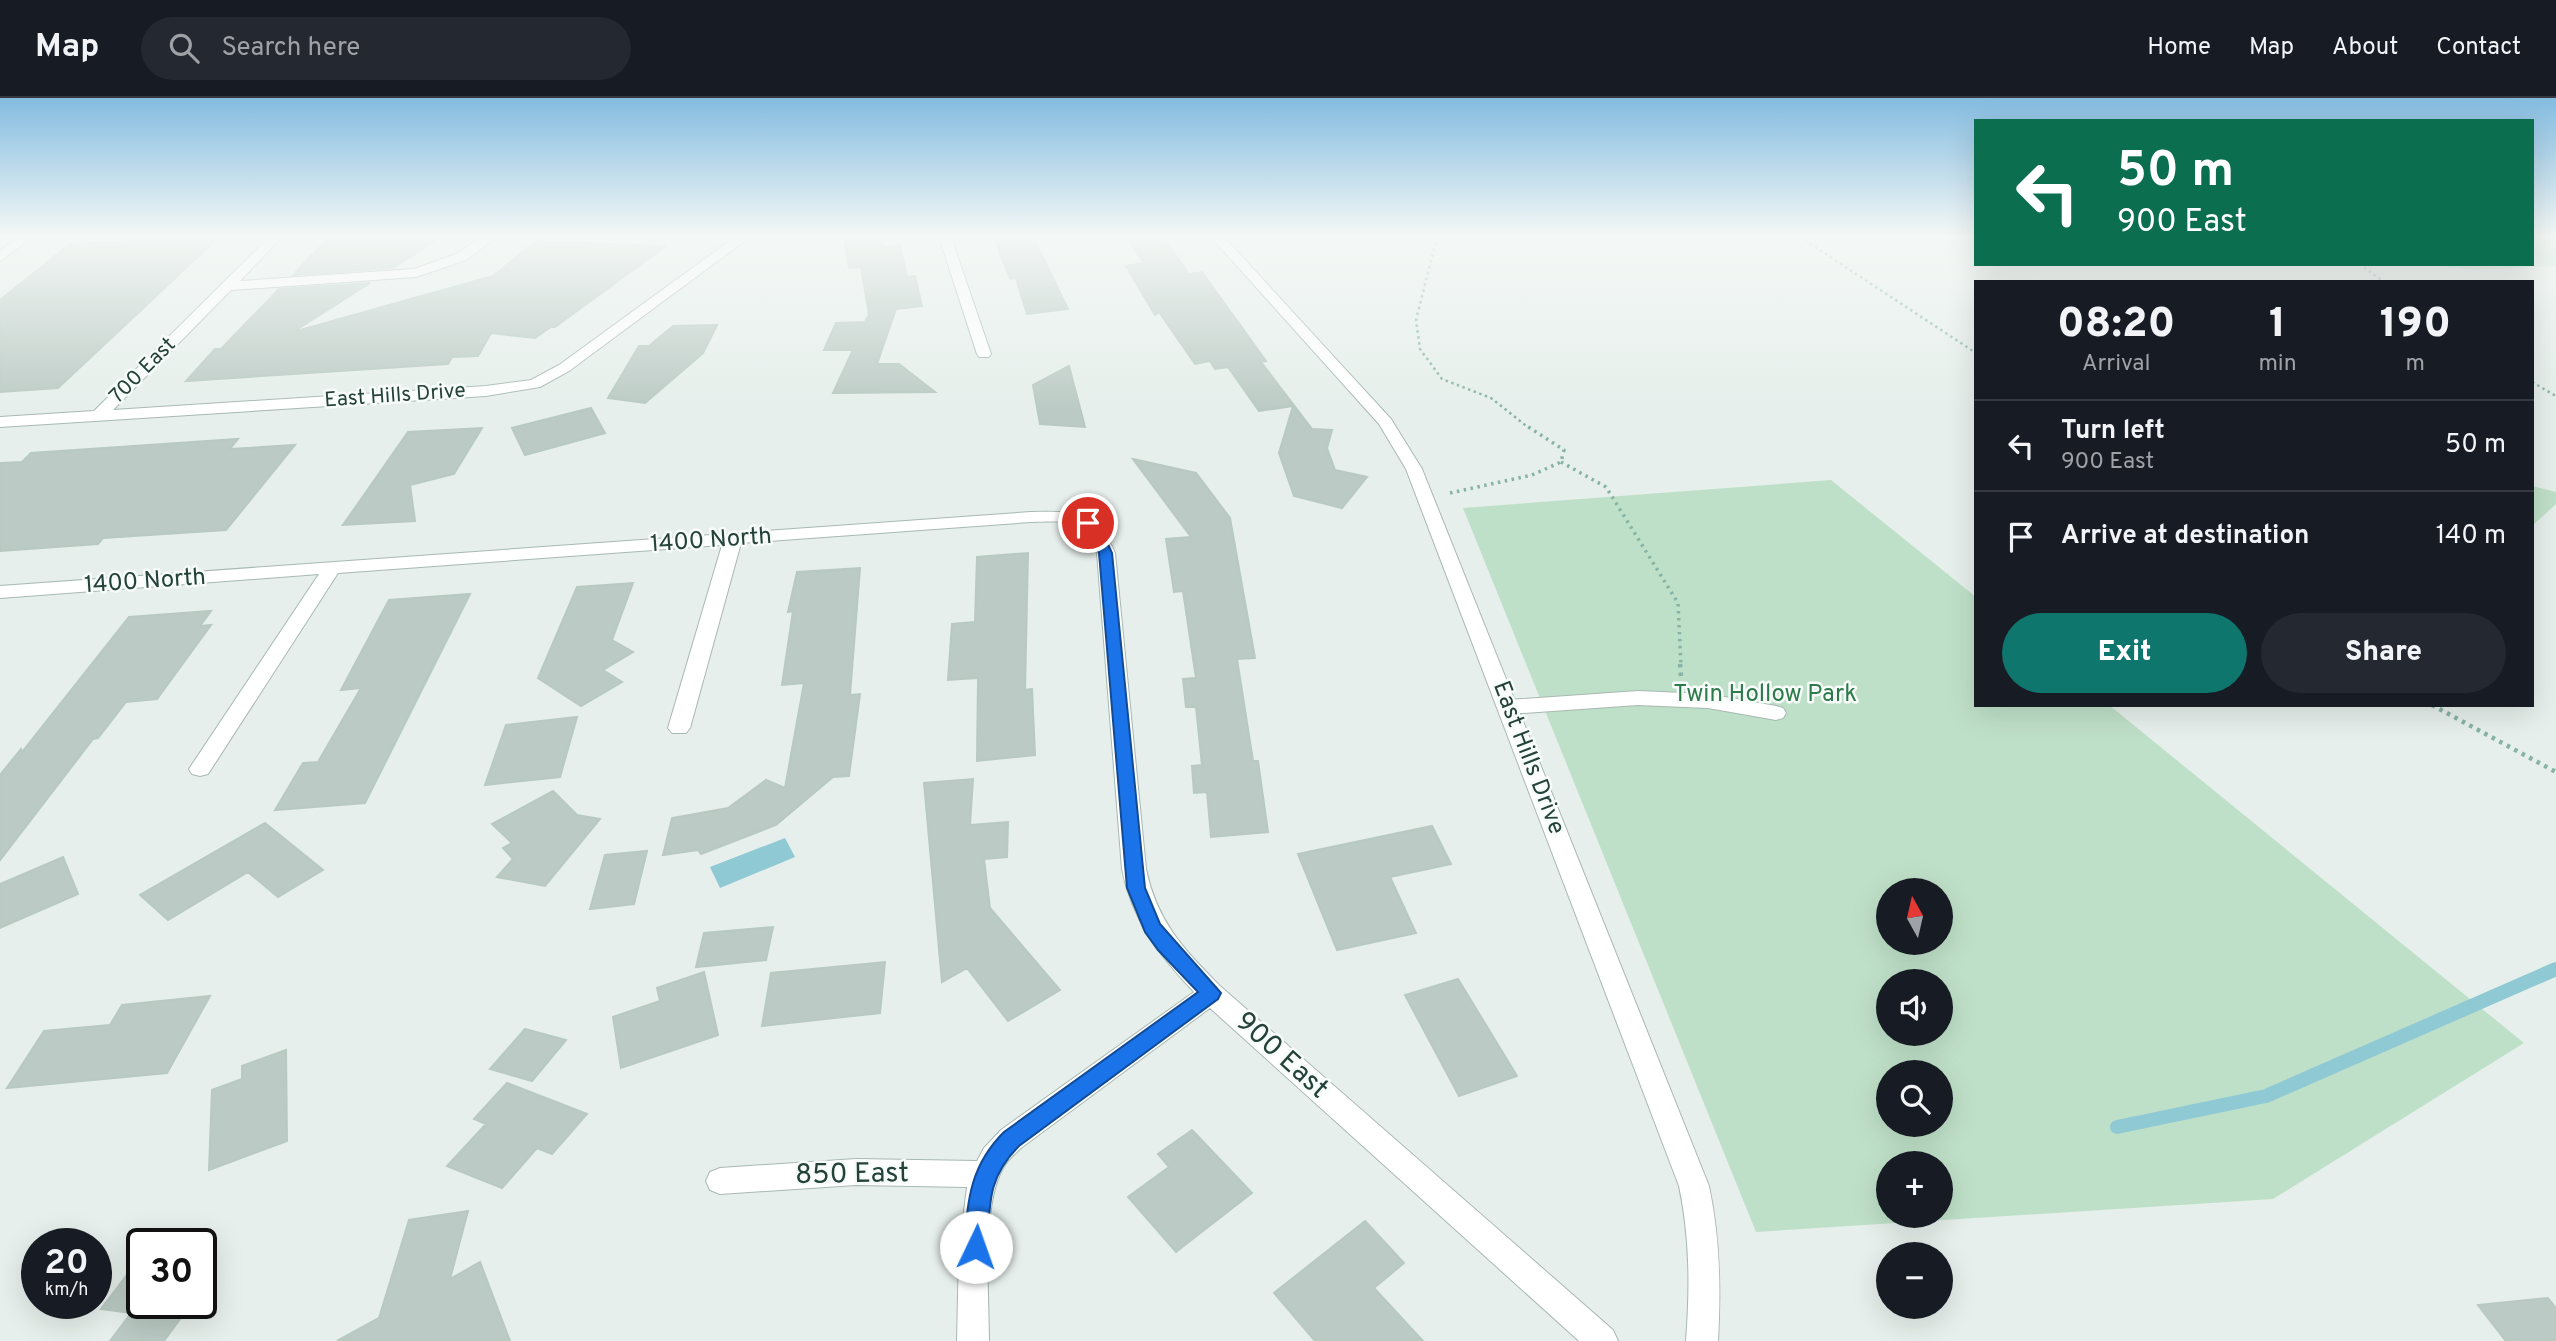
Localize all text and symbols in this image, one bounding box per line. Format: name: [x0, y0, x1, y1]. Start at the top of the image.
search box: [141, 17, 631, 80]
text: Map: [35, 27, 99, 69]
icon: search: [165, 29, 203, 67]
text: Search here: [221, 32, 360, 65]
text: Home: [2147, 33, 2211, 63]
text: Map: [2249, 33, 2294, 63]
text: About: [2332, 33, 2398, 63]
text: Contact: [2436, 33, 2521, 63]
text: 50 m: [2117, 142, 2234, 204]
icon: left: [2002, 147, 2093, 238]
text: 900 East: [2117, 203, 2247, 243]
text: 08:20: [2057, 299, 2175, 352]
text: 1: [2269, 299, 2286, 352]
text: 190: [2380, 299, 2451, 352]
street label: 700 East: [104, 332, 182, 410]
text: Arrival: [2082, 350, 2150, 379]
text: min: [2258, 350, 2297, 379]
text: m: [2406, 350, 2425, 379]
street label: East Hills Drive: [323, 378, 467, 414]
text: Turn left: [2061, 415, 2165, 448]
icon: left: [2002, 427, 2040, 465]
text: 50 m: [2445, 429, 2506, 462]
text: 900 East: [2061, 448, 2154, 477]
pin: [1058, 493, 1118, 553]
icon: arrive: [1069, 504, 1107, 542]
icon: arrive: [2002, 518, 2040, 556]
text: Arrive at destination: [2061, 520, 2309, 553]
text: 140 m: [2436, 520, 2506, 553]
street label: 1400 North: [649, 522, 773, 560]
street label: 1400 North: [83, 563, 207, 601]
button: Exit: [2002, 613, 2247, 693]
button: Share: [2261, 613, 2506, 693]
street label: East Hills Drive: [1485, 677, 1571, 839]
park label: Twin Hollow Park: [1673, 680, 1857, 710]
north arrow: [1876, 878, 1953, 956]
map controls: [1876, 878, 1953, 1319]
button: sound: [1876, 969, 1953, 1046]
street label: 900 East: [1227, 1005, 1335, 1107]
button: search: [1876, 1060, 1953, 1137]
button: +: [1876, 1151, 1953, 1228]
street label: 850 East: [795, 1156, 909, 1194]
position arrow: [939, 1210, 1013, 1284]
speed limit sign: 30: [126, 1228, 217, 1319]
text: 20: [44, 1242, 89, 1286]
button: −: [1876, 1242, 1953, 1319]
text: km/h: [45, 1279, 88, 1302]

